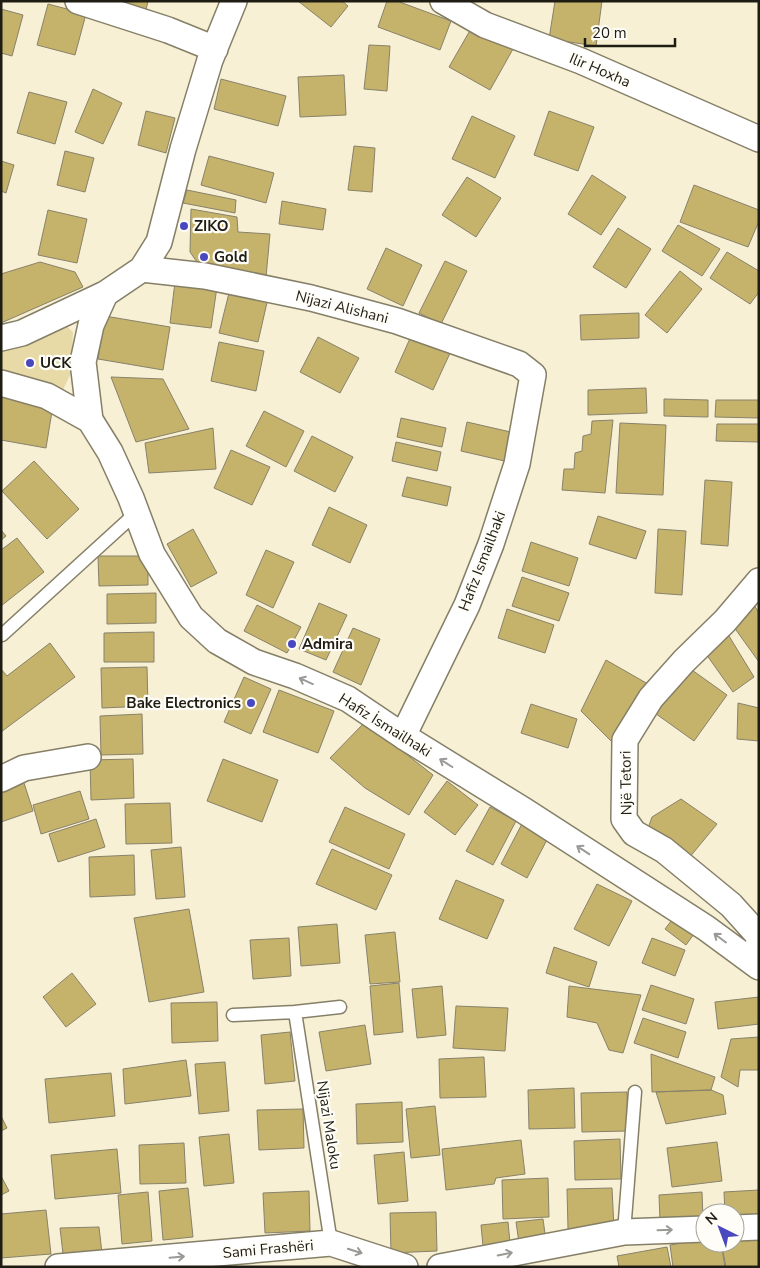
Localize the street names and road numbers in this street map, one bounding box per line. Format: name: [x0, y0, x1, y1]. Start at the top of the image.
street label: Ilir Hoxha: [566, 48, 634, 92]
street label: Nijazi Alishani: [294, 286, 390, 328]
street label: Hafiz Ismailhaki: [454, 508, 510, 614]
street label: Hafiz İsmai̇lhaki: [335, 688, 435, 762]
street label: Një Tetori: [615, 750, 637, 816]
street label: Nijazi Maloku: [312, 1079, 346, 1171]
street label: Sami Frashëri: [222, 1235, 314, 1263]

